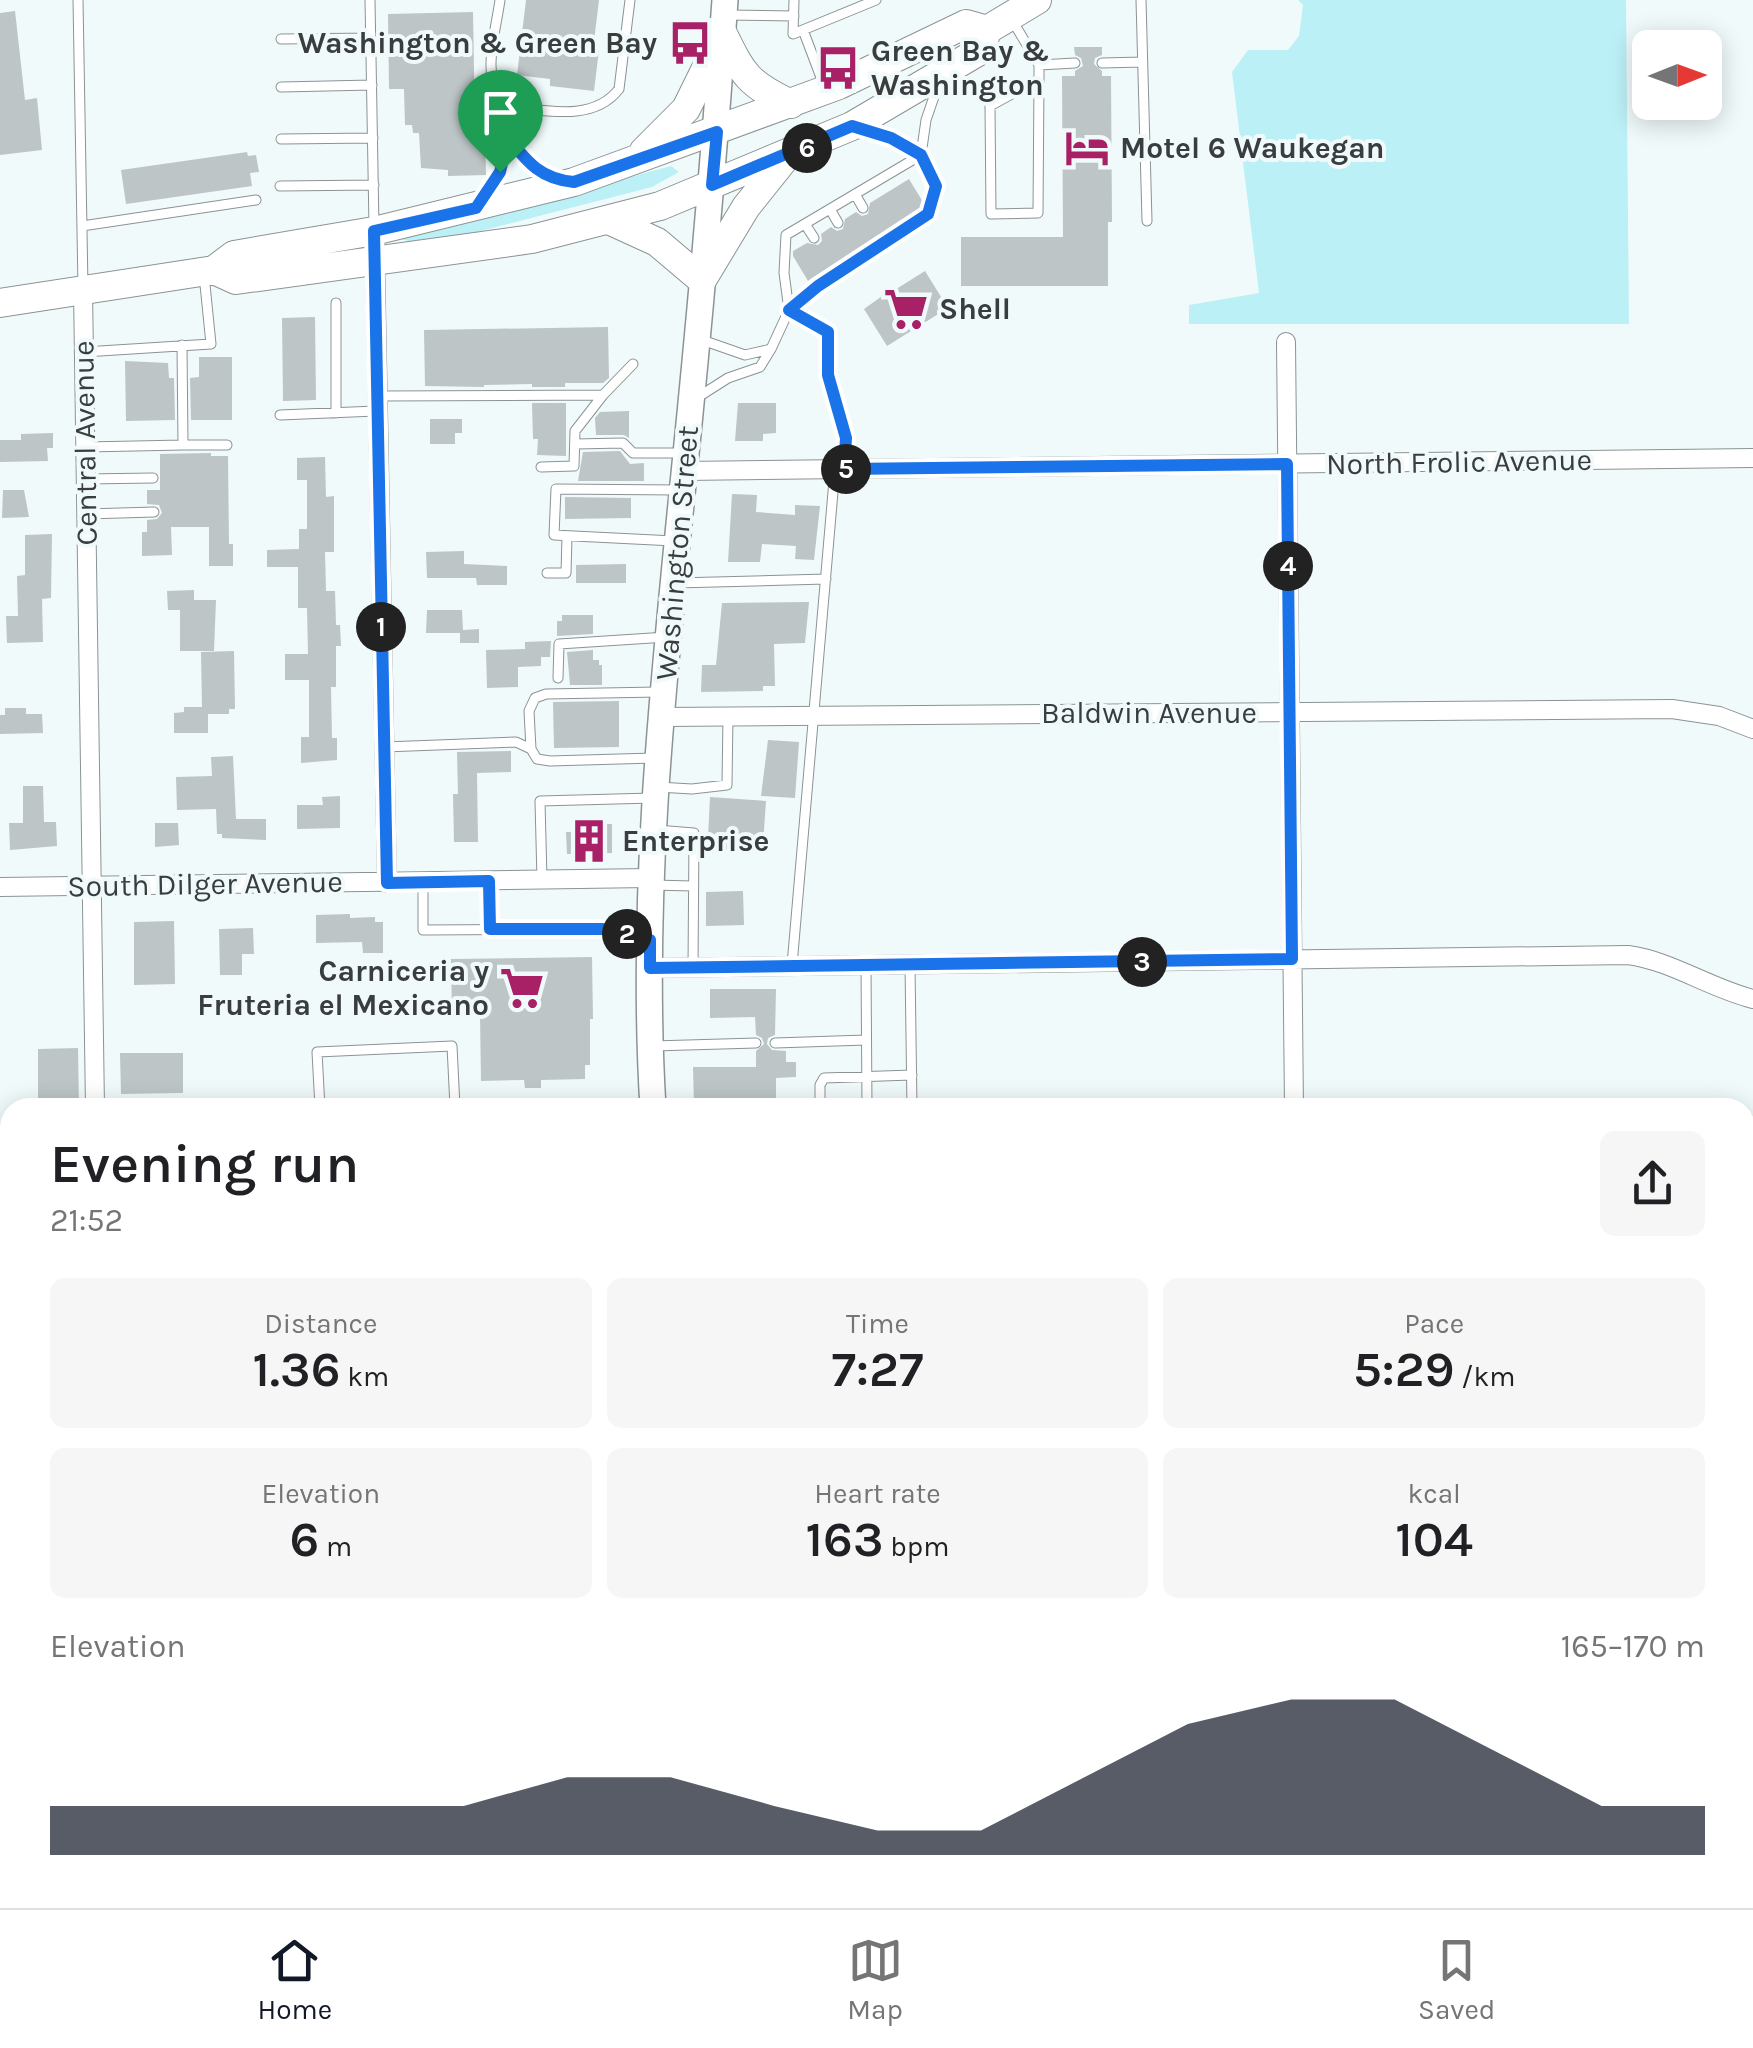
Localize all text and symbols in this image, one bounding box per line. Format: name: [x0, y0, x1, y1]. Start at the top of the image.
bus stop icon: Washington & Green Bay: [666, 19, 714, 67]
place label: Washington & Green Bay: [298, 25, 657, 61]
north arrow: [1632, 30, 1722, 120]
map controls: [1632, 30, 1722, 120]
place label: Green Bay & Washington: [871, 33, 1050, 103]
bus stop icon: Green Bay & Washington: [814, 44, 862, 92]
pin: [458, 70, 543, 173]
icon: arrive: [473, 85, 528, 140]
pin: 6: [782, 123, 832, 173]
hotel icon: Motel 6 Waukegan: [1063, 124, 1111, 172]
place label: Motel 6 Waukegan: [1120, 130, 1384, 166]
text: 6: [799, 131, 816, 164]
supermarket icon: Shell: [882, 285, 930, 333]
place label: Shell: [939, 291, 1011, 327]
street label: Central Avenue: [65, 340, 105, 546]
street label: Washington Street: [648, 424, 706, 682]
street label: North Frolic Avenue: [1326, 442, 1592, 482]
pin: 5: [821, 444, 871, 494]
text: 5: [838, 452, 854, 485]
pin: 4: [1263, 541, 1313, 591]
text: 4: [1280, 549, 1296, 582]
pin: 1: [356, 602, 406, 652]
text: 1: [376, 610, 386, 643]
street label: Baldwin Avenue: [1041, 695, 1257, 731]
building icon: Enterprise: [565, 817, 613, 865]
place label: Enterprise: [622, 823, 769, 859]
street label: South Dilger Avenue: [67, 864, 343, 904]
pin: 2: [602, 909, 652, 959]
text: 2: [619, 917, 635, 950]
pin: 3: [1117, 937, 1167, 987]
text: 3: [1133, 945, 1151, 978]
place label: Carniceria y Fruteria el Mexicano: [197, 953, 489, 1023]
supermarket icon: Carniceria y Fruteria el Mexicano: [498, 964, 546, 1012]
button: share: [1600, 1131, 1705, 1236]
text: Evening run: [50, 1132, 359, 1196]
text: 21:52: [50, 1202, 123, 1239]
text: Distance: [264, 1307, 377, 1340]
text: Time: [846, 1307, 909, 1340]
text: Pace: [1404, 1307, 1464, 1340]
text: 1.36: [252, 1340, 341, 1399]
text: 7:27: [832, 1340, 923, 1399]
text: 5:29: [1353, 1340, 1455, 1399]
text: km: [341, 1360, 389, 1393]
text: /km: [1455, 1360, 1515, 1393]
text: Elevation: [262, 1477, 380, 1510]
text: Heart rate: [814, 1477, 941, 1510]
text: kcal: [1407, 1477, 1461, 1510]
text: 6: [289, 1510, 319, 1569]
text: 163: [806, 1510, 884, 1569]
text: 104: [1395, 1510, 1473, 1569]
text: m: [319, 1530, 352, 1563]
text: bpm: [884, 1530, 949, 1563]
text: Elevation: [50, 1628, 185, 1665]
text: 165–170 m: [1561, 1628, 1705, 1665]
tab: Home: [258, 1933, 332, 2026]
tab: Map: [847, 1933, 903, 2026]
tab: Saved: [1418, 1933, 1495, 2026]

